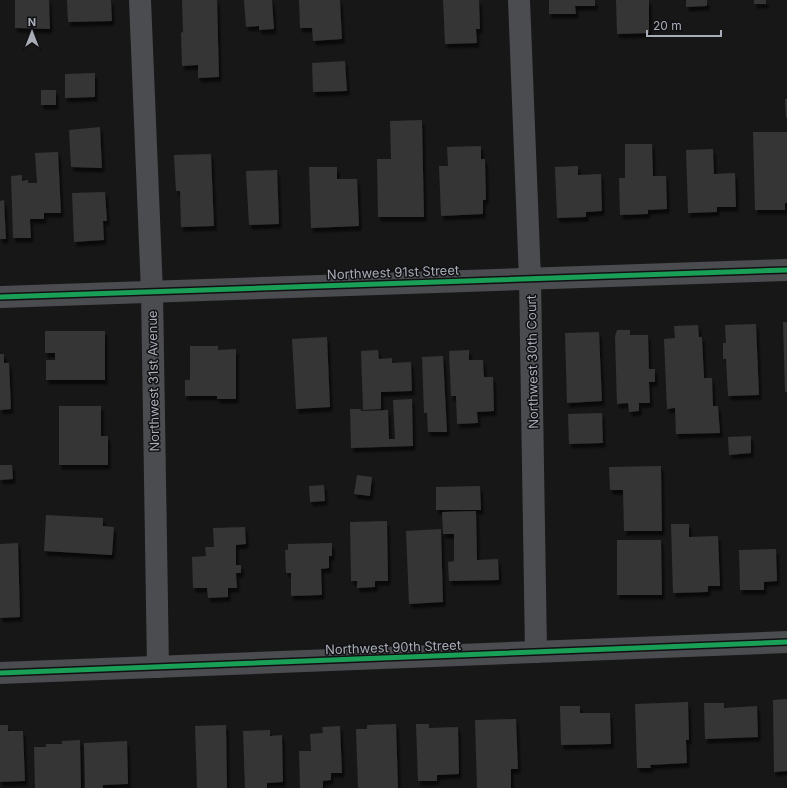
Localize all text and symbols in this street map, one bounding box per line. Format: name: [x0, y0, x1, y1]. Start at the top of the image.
north arrow: [12, 12, 52, 52]
scale bar: [647, 12, 721, 38]
text: N: [28, 15, 36, 29]
text: 20 m: [653, 18, 682, 33]
street label: Northwest 91st Street: [327, 262, 459, 282]
street label: Northwest 30th Court: [523, 295, 541, 429]
street label: Northwest 31st Avenue: [144, 310, 162, 452]
street label: Northwest 90th Street: [325, 637, 461, 657]

